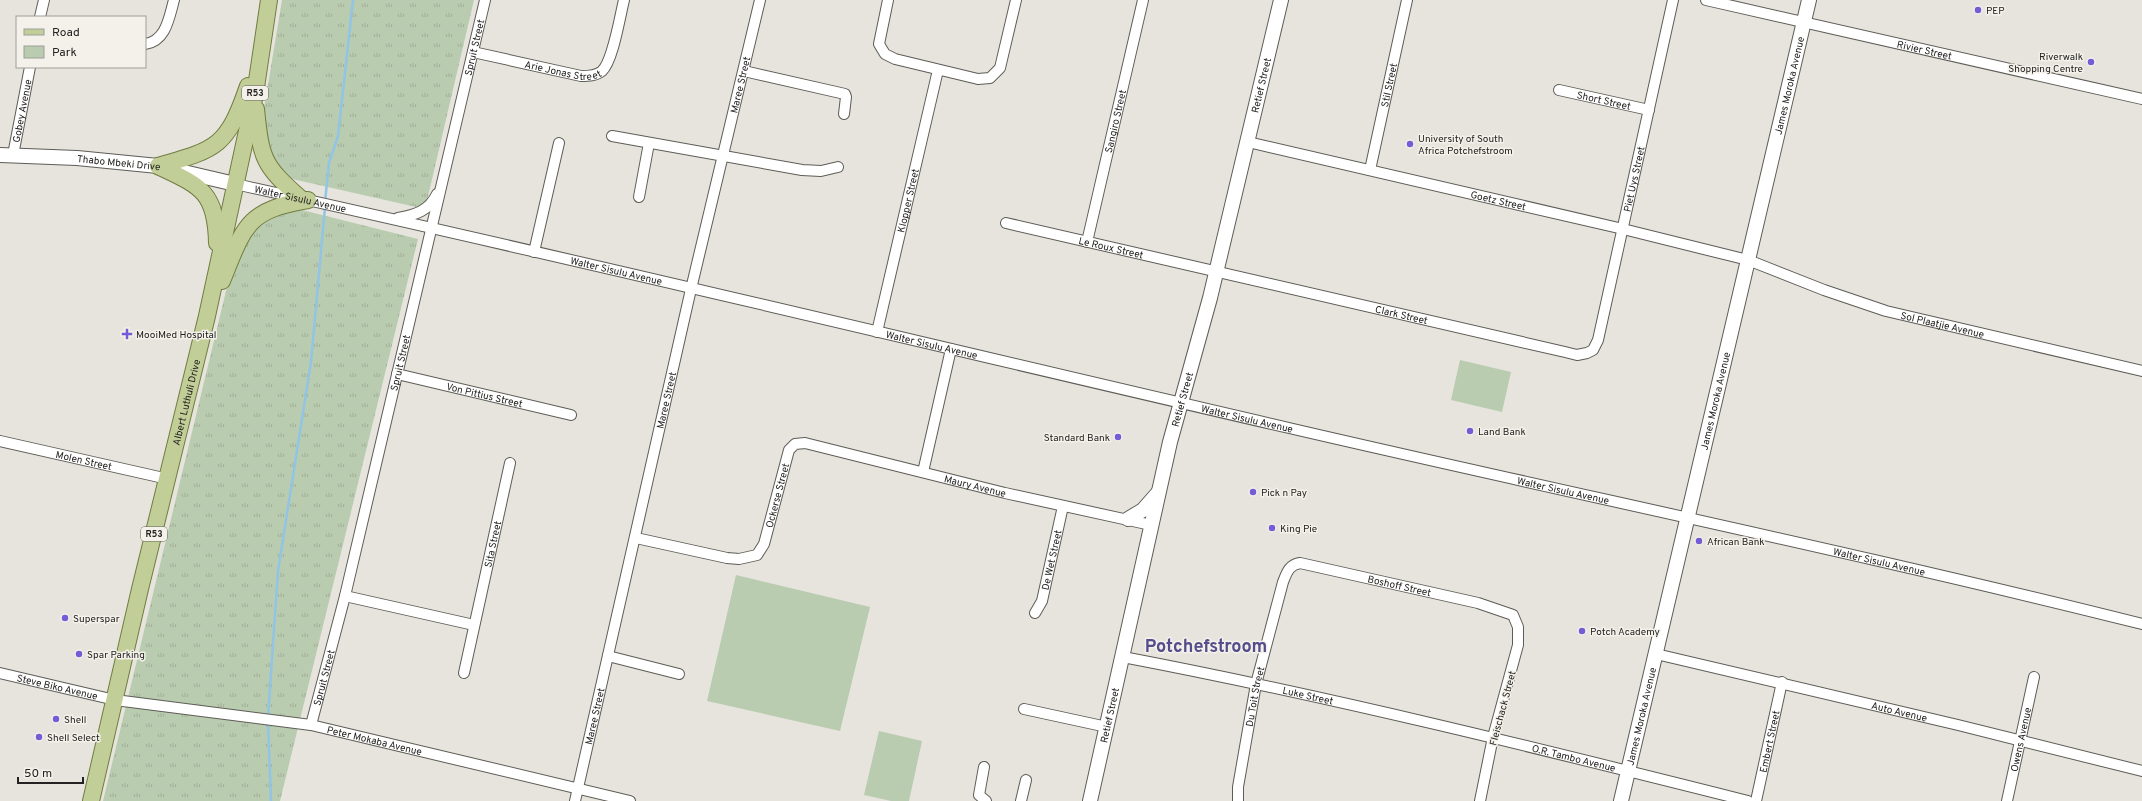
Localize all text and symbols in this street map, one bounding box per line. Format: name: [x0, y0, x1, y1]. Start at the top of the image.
marker: PEP: [1973, 5, 1983, 15]
place label: PEP: [1986, 5, 2005, 18]
legend: [16, 16, 146, 68]
street label: Spruit Street: [462, 18, 488, 77]
text: Road: [52, 25, 80, 41]
street label: James Moroka Avenue: [1773, 35, 1808, 136]
street label: Rivier Street: [1895, 39, 1953, 64]
text: Park: [52, 45, 77, 61]
place label: Riverwalk Shopping Centre: [2008, 51, 2083, 76]
street label: Maree Street: [728, 55, 754, 115]
street label: Retief Street: [1249, 56, 1275, 114]
marker: Riverwalk Shopping Centre: [2086, 57, 2096, 67]
street label: Arie Jonas Street: [523, 59, 604, 84]
street label: Stil Street: [1379, 62, 1401, 108]
street label: Gobey Avenue: [11, 78, 35, 144]
road number: R53: [242, 86, 268, 100]
street label: Sangiro Street: [1103, 88, 1130, 154]
street label: Short Street: [1575, 89, 1632, 114]
place label: University of South Africa Potchefstroom: [1418, 133, 1513, 158]
marker: University of South Africa Potchefstroom: [1405, 139, 1415, 149]
street label: Piet Uys Street: [1621, 145, 1649, 213]
street label: Thabo Mbeki Drive: [76, 153, 161, 174]
street label: Klopper Street: [895, 167, 923, 234]
street label: Walter Sisulu Avenue: [253, 183, 347, 216]
street label: Goetz Street: [1469, 189, 1527, 214]
street label: Le Roux Street: [1077, 235, 1145, 263]
street label: Walter Sisulu Avenue: [569, 255, 663, 289]
street label: Clark Street: [1374, 303, 1429, 328]
street label: Sol Plaatjie Avenue: [1899, 310, 1985, 342]
marker: MooiMed Hospital: [121, 328, 133, 340]
place label: MooiMed Hospital: [136, 329, 216, 342]
street label: Walter Sisulu Avenue: [884, 329, 979, 363]
street label: Spruit Street: [388, 334, 414, 392]
street label: James Moroka Avenue: [1699, 351, 1734, 452]
street label: Albert Luthuli Drive: [170, 358, 204, 447]
street label: Maree Street: [655, 371, 680, 430]
street label: Retief Street: [1169, 371, 1197, 429]
street label: Von Pittius Street: [445, 381, 524, 411]
street label: Walter Sisulu Avenue: [1200, 403, 1294, 437]
marker: Land Bank: [1465, 426, 1475, 436]
place label: Land Bank: [1478, 426, 1526, 439]
place label: Standard Bank: [1044, 432, 1110, 445]
marker: Standard Bank: [1113, 432, 1123, 442]
street label: Molen Street: [54, 449, 113, 474]
street label: Ockerse Street: [764, 462, 793, 530]
street label: Maury Avenue: [943, 473, 1007, 501]
street label: Walter Sisulu Avenue: [1516, 475, 1610, 508]
marker: Pick n Pay: [1248, 487, 1258, 497]
place label: Pick n Pay: [1261, 487, 1307, 500]
street label: Sita Street: [482, 520, 505, 569]
marker: King Pie: [1267, 523, 1277, 533]
place label: King Pie: [1280, 523, 1317, 536]
road number: R53: [141, 527, 167, 541]
street label: De Wet Street: [1040, 529, 1066, 592]
marker: African Bank: [1694, 536, 1704, 546]
place label: African Bank: [1707, 536, 1765, 549]
street label: Walter Sisulu Avenue: [1832, 546, 1926, 580]
street label: Boshoff Street: [1366, 573, 1432, 600]
marker: Superspar: [60, 613, 70, 623]
place label: Superspar: [73, 613, 120, 626]
marker: Potch Academy: [1577, 626, 1587, 636]
place label: Potch Academy: [1590, 626, 1660, 639]
district label: Potchefstroom: [1145, 636, 1267, 659]
street label: Spruit Street: [311, 648, 339, 707]
marker: Spar Parking: [74, 649, 84, 659]
place label: Spar Parking: [87, 649, 145, 662]
street label: Du Toit Street: [1244, 665, 1268, 728]
street label: James Moroka Avenue: [1625, 666, 1660, 767]
street label: Fleischack Street: [1487, 669, 1520, 747]
street label: Steve Biko Avenue: [15, 672, 99, 704]
street label: Luke Street: [1281, 685, 1335, 709]
street label: Retief Street: [1098, 686, 1123, 744]
street label: Maree Street: [583, 687, 608, 746]
street label: Auto Avenue: [1870, 700, 1928, 726]
street label: Owens Avenue: [2009, 706, 2035, 773]
street label: Embert Street: [1757, 709, 1784, 774]
marker: Shell: [51, 714, 61, 724]
place label: Shell: [64, 714, 86, 727]
street label: Peter Mokaba Avenue: [325, 724, 423, 759]
marker: Shell Select: [34, 732, 44, 742]
place label: Shell Select: [47, 732, 100, 745]
street label: O.R. Tambo Avenue: [1530, 743, 1617, 776]
scale bar: [18, 759, 83, 785]
text: 50 m: [24, 766, 52, 782]

